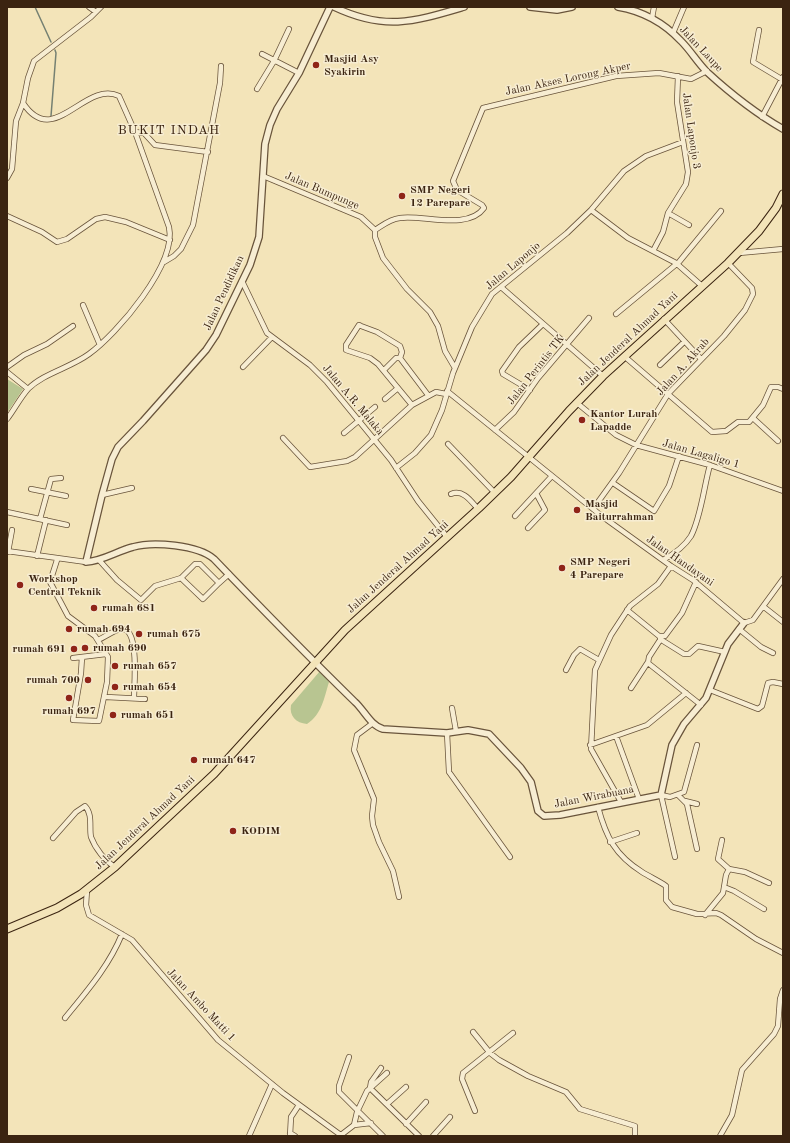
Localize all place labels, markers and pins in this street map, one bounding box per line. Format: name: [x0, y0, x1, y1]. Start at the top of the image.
place label: Masjid Asy Syakirin: [324, 52, 379, 78]
marker: Masjid Asy Syakirin: [311, 60, 321, 70]
place label: SMP Negeri 12 Parepare: [410, 183, 470, 209]
marker: SMP Negeri 12 Parepare: [397, 191, 407, 201]
place label: Kantor Lurah Lapadde: [590, 407, 658, 433]
marker: Kantor Lurah Lapadde: [577, 415, 587, 425]
place label: Masjid Baiturrahman: [585, 497, 654, 523]
marker: Masjid Baiturrahman: [572, 505, 582, 515]
place label: SMP Negeri 4 Parepare: [570, 555, 630, 581]
marker: SMP Negeri 4 Parepare: [557, 563, 567, 573]
place label: Workshop Central Teknik: [28, 572, 101, 598]
marker: Workshop Central Teknik: [15, 580, 25, 590]
place label: rumah 681: [102, 601, 156, 615]
marker: rumah 681: [89, 603, 99, 613]
place label: rumah 694: [77, 622, 131, 636]
marker: rumah 694: [64, 624, 74, 634]
place label: rumah 675: [147, 627, 201, 641]
marker: rumah 675: [134, 629, 144, 639]
place label: rumah 690: [93, 641, 147, 655]
place label: rumah 691: [12, 642, 66, 656]
marker: rumah 690: [80, 643, 90, 653]
marker: rumah 691: [69, 644, 79, 654]
place label: rumah 657: [123, 659, 177, 673]
marker: rumah 657: [110, 661, 120, 671]
place label: rumah 700: [26, 673, 80, 687]
marker: rumah 700: [83, 675, 93, 685]
place label: rumah 654: [123, 680, 177, 694]
marker: rumah 654: [110, 682, 120, 692]
marker: rumah 697: [64, 693, 74, 703]
place label: rumah 697: [42, 704, 96, 718]
place label: rumah 651: [121, 708, 175, 722]
marker: rumah 651: [108, 710, 118, 720]
place label: rumah 647: [202, 753, 256, 767]
marker: rumah 647: [189, 755, 199, 765]
place label: KODIM: [241, 824, 280, 838]
marker: KODIM: [228, 826, 238, 836]

